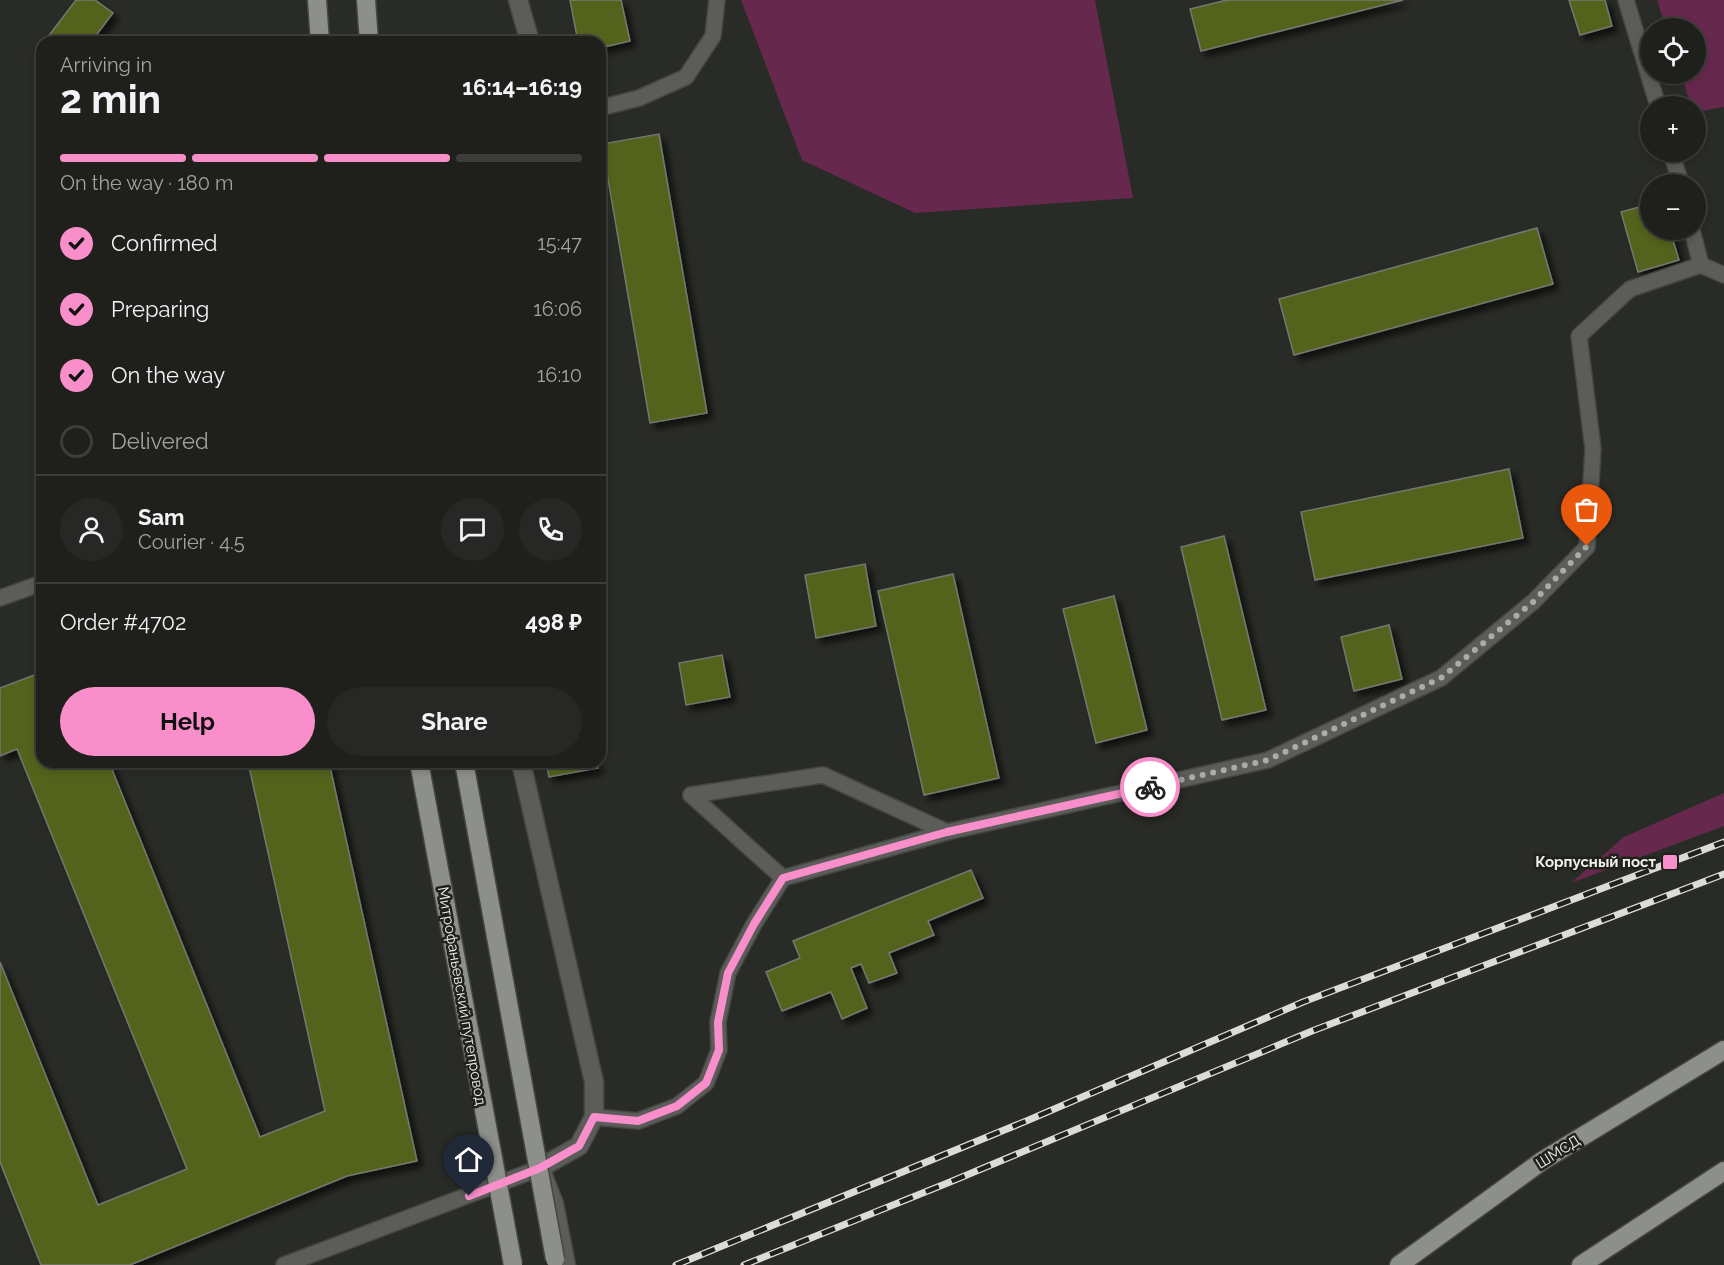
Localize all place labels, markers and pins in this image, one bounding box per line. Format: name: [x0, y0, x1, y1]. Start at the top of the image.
pin: [1561, 484, 1612, 546]
place label: Корпусный пост: [1535, 853, 1657, 871]
marker: Корпусный пост: [1661, 853, 1679, 871]
pin: [443, 1134, 494, 1196]

